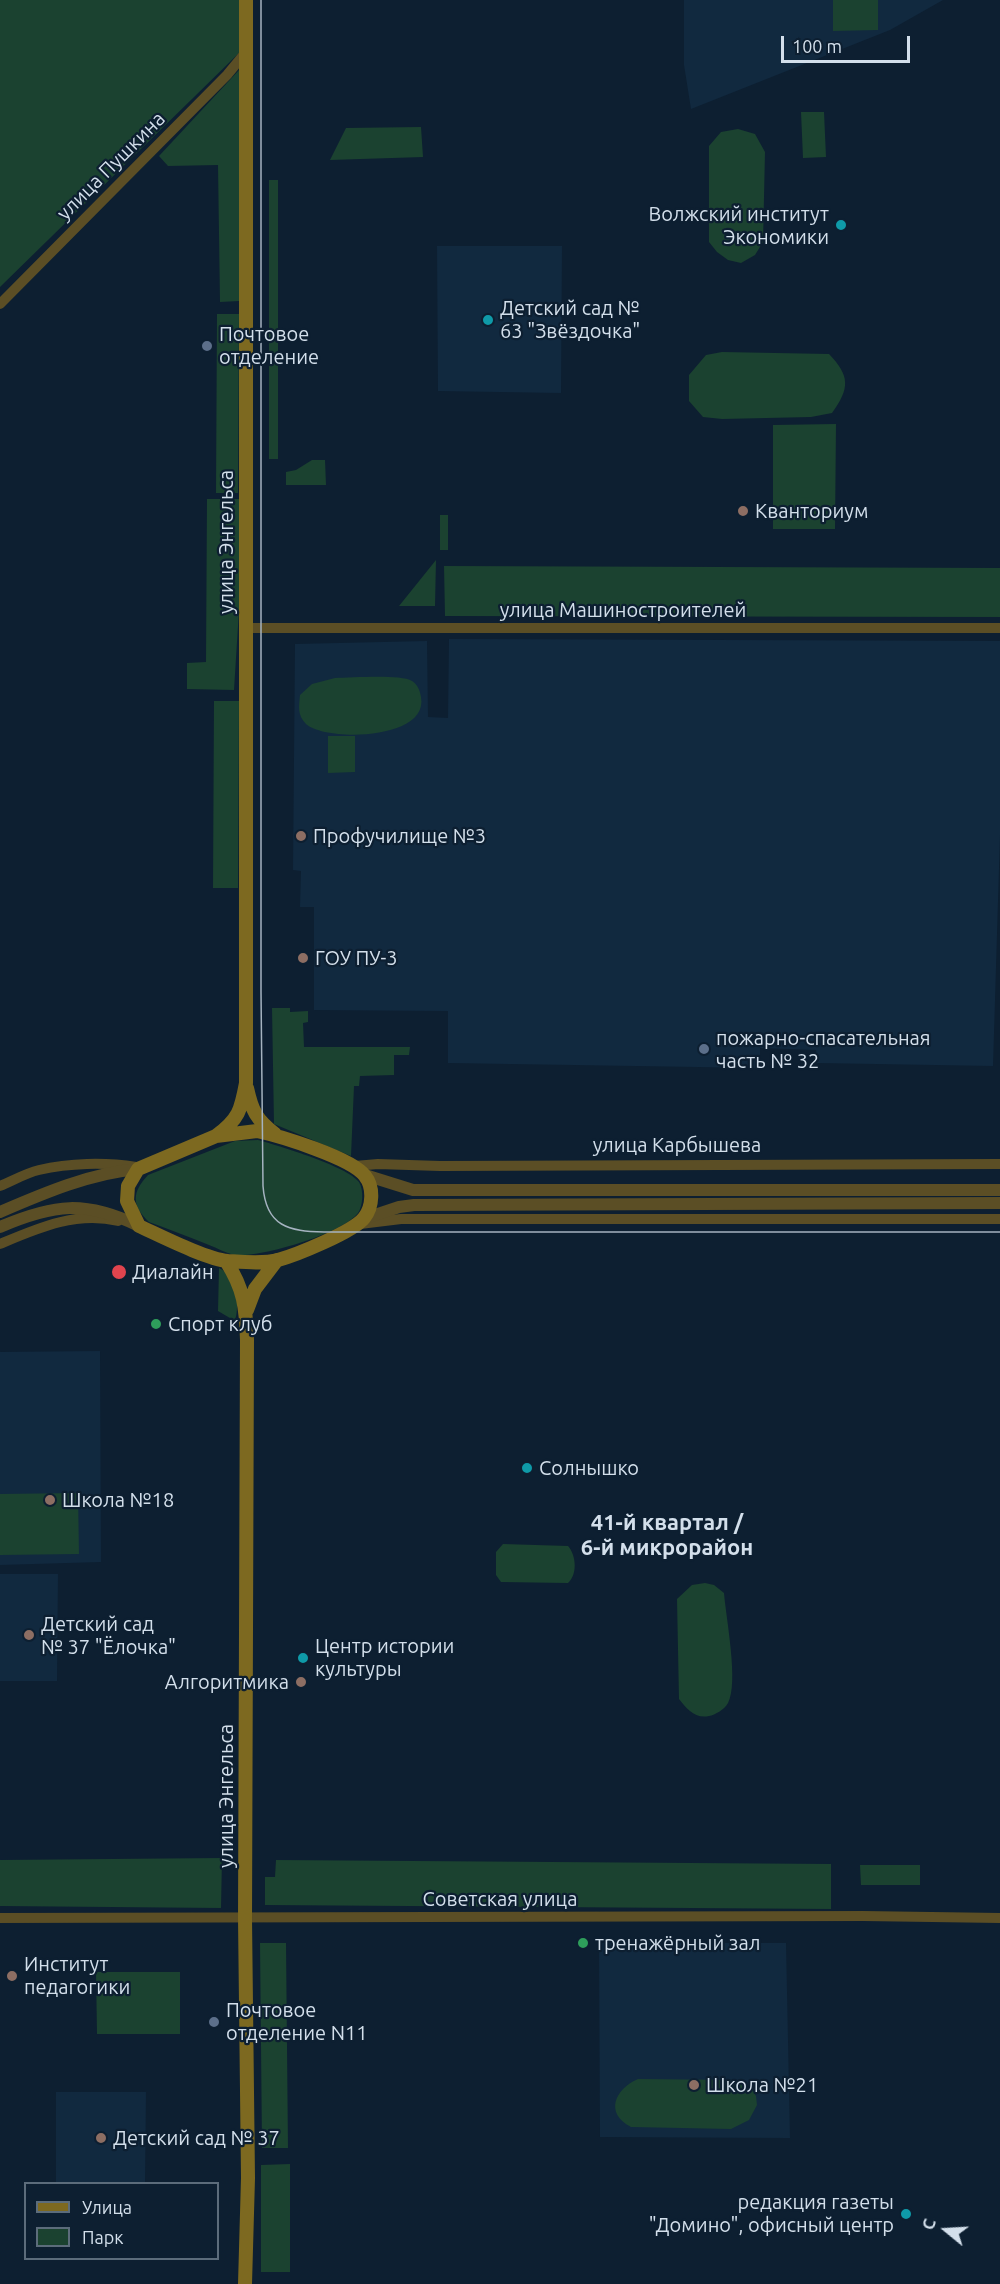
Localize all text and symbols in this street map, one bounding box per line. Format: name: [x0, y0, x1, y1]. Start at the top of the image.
scale bar: [784, 24, 913, 62]
text: 100 m: [792, 36, 842, 56]
street label: улица Пушкина: [52, 107, 170, 225]
place label: Волжский институт Экономики: [648, 202, 829, 249]
marker: Волжский институт Экономики: [834, 218, 848, 232]
place label: Детский сад № 63 "Звёздочка": [500, 296, 640, 343]
marker: Детский сад № 63 "Звёздочка": [481, 313, 495, 327]
place label: Почтовое отделение: [219, 322, 319, 369]
marker: Почтовое отделение: [200, 339, 214, 353]
street label: улица Энгельса: [214, 470, 238, 614]
place label: Кванториум: [755, 499, 868, 523]
marker: Кванториум: [736, 504, 750, 518]
street label: улица Машиностроителей: [500, 598, 746, 622]
place label: Профучилище №3: [313, 824, 486, 848]
marker: Профучилище №3: [294, 829, 308, 843]
place label: ГОУ ПУ-3: [315, 946, 398, 970]
marker: ГОУ ПУ-3: [296, 951, 310, 965]
place label: пожарно-спасательная часть № 32: [716, 1026, 931, 1073]
marker: пожарно-спасательная часть № 32: [697, 1042, 711, 1056]
street label: улица Карбышева: [593, 1133, 761, 1157]
place label: Диалайн: [132, 1260, 214, 1284]
marker: Диалайн: [110, 1263, 128, 1281]
place label: Спорт клуб: [168, 1312, 272, 1336]
marker: Спорт клуб: [149, 1317, 163, 1331]
place label: Солнышко: [539, 1456, 639, 1480]
marker: Солнышко: [520, 1461, 534, 1475]
place label: Школа №18: [62, 1488, 174, 1512]
marker: Школа №18: [43, 1493, 57, 1507]
district label: 41-й квартал / 6-й микрорайон: [581, 1510, 753, 1562]
place label: Детский сад № 37 "Ёлочка": [41, 1612, 176, 1659]
marker: Детский сад № 37 "Ёлочка": [22, 1628, 36, 1642]
place label: Центр истории культуры: [315, 1634, 454, 1681]
marker: Центр истории культуры: [296, 1651, 310, 1665]
place label: Алгоритмика: [165, 1670, 289, 1694]
marker: Алгоритмика: [294, 1675, 308, 1689]
street label: улица Энгельса: [214, 1724, 238, 1868]
street label: Советская улица: [423, 1887, 577, 1911]
place label: тренажёрный зал: [595, 1931, 760, 1955]
marker: тренажёрный зал: [576, 1936, 590, 1950]
place label: Институт педагогики: [24, 1952, 130, 1999]
marker: Институт педагогики: [5, 1969, 19, 1983]
place label: Почтовое отделение N11: [226, 1998, 368, 2045]
marker: Почтовое отделение N11: [207, 2015, 221, 2029]
place label: Школа №21: [706, 2073, 818, 2097]
marker: Школа №21: [687, 2078, 701, 2092]
place label: Детский сад № 37: [113, 2126, 280, 2150]
marker: Детский сад № 37: [94, 2131, 108, 2145]
legend: [24, 2182, 219, 2260]
place label: редакция газеты "Домино", офисный центр: [649, 2190, 894, 2237]
text: Улица: [82, 2197, 132, 2217]
north arrow: [916, 2200, 976, 2260]
marker: редакция газеты "Домино", офисный центр: [899, 2207, 913, 2221]
text: С: [919, 2217, 939, 2232]
text: Парк: [82, 2227, 123, 2247]

